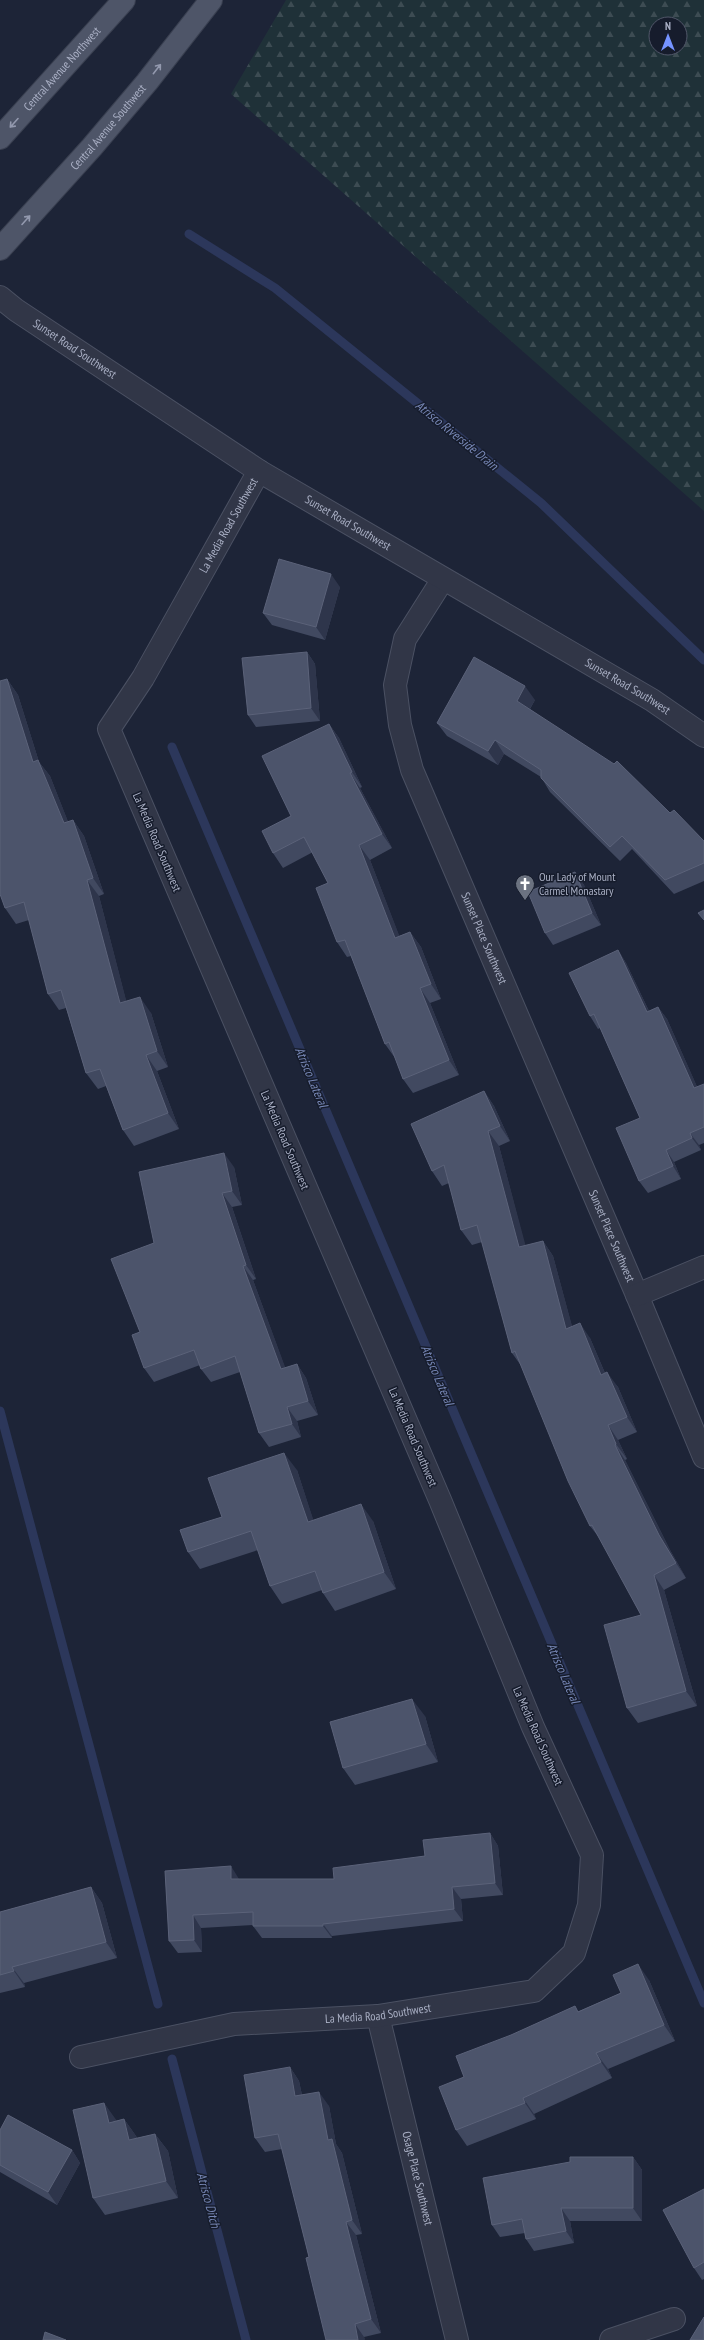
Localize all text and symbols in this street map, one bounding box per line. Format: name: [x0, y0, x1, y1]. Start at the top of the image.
north arrow: [648, 16, 688, 56]
text: N: [665, 19, 671, 33]
street label: Central Avenue Northwest: [20, 23, 104, 114]
one-way arrow: [153, 64, 162, 75]
street label: Central Avenue Southwest: [67, 80, 149, 173]
one-way arrow: [9, 118, 19, 128]
one-way arrow: [21, 215, 31, 225]
street label: Sunset Road Southwest: [30, 315, 120, 382]
water label: Atrisco Riverside Drain: [412, 397, 502, 475]
street label: La Media Road Southwest: [196, 474, 261, 575]
street label: Sunset Road Southwest: [302, 491, 394, 554]
street label: Sunset Road Southwest: [582, 655, 674, 718]
street label: La Media Road Southwest: [130, 790, 185, 894]
place label: Our Lady of Mount Carmel Monastary: [539, 869, 616, 898]
church icon: Our Lady of Mount Carmel Monastary: [514, 873, 536, 901]
street label: Sunset Place Southwest: [458, 890, 511, 987]
water label: Atrisco Lateral: [291, 1044, 333, 1112]
street label: La Media Road Southwest: [258, 1088, 313, 1192]
street label: Sunset Place Southwest: [586, 1188, 639, 1285]
water label: Atrisco Lateral: [417, 1342, 459, 1410]
street label: La Media Road Southwest: [386, 1385, 441, 1489]
water label: Atrisco Lateral: [543, 1640, 585, 1708]
street label: La Media Road Southwest: [510, 1684, 567, 1788]
street label: La Media Road Southwest: [325, 2000, 433, 2026]
street label: Osage Place Southwest: [399, 2130, 437, 2227]
water label: Atrisco Ditch: [193, 2171, 224, 2231]

